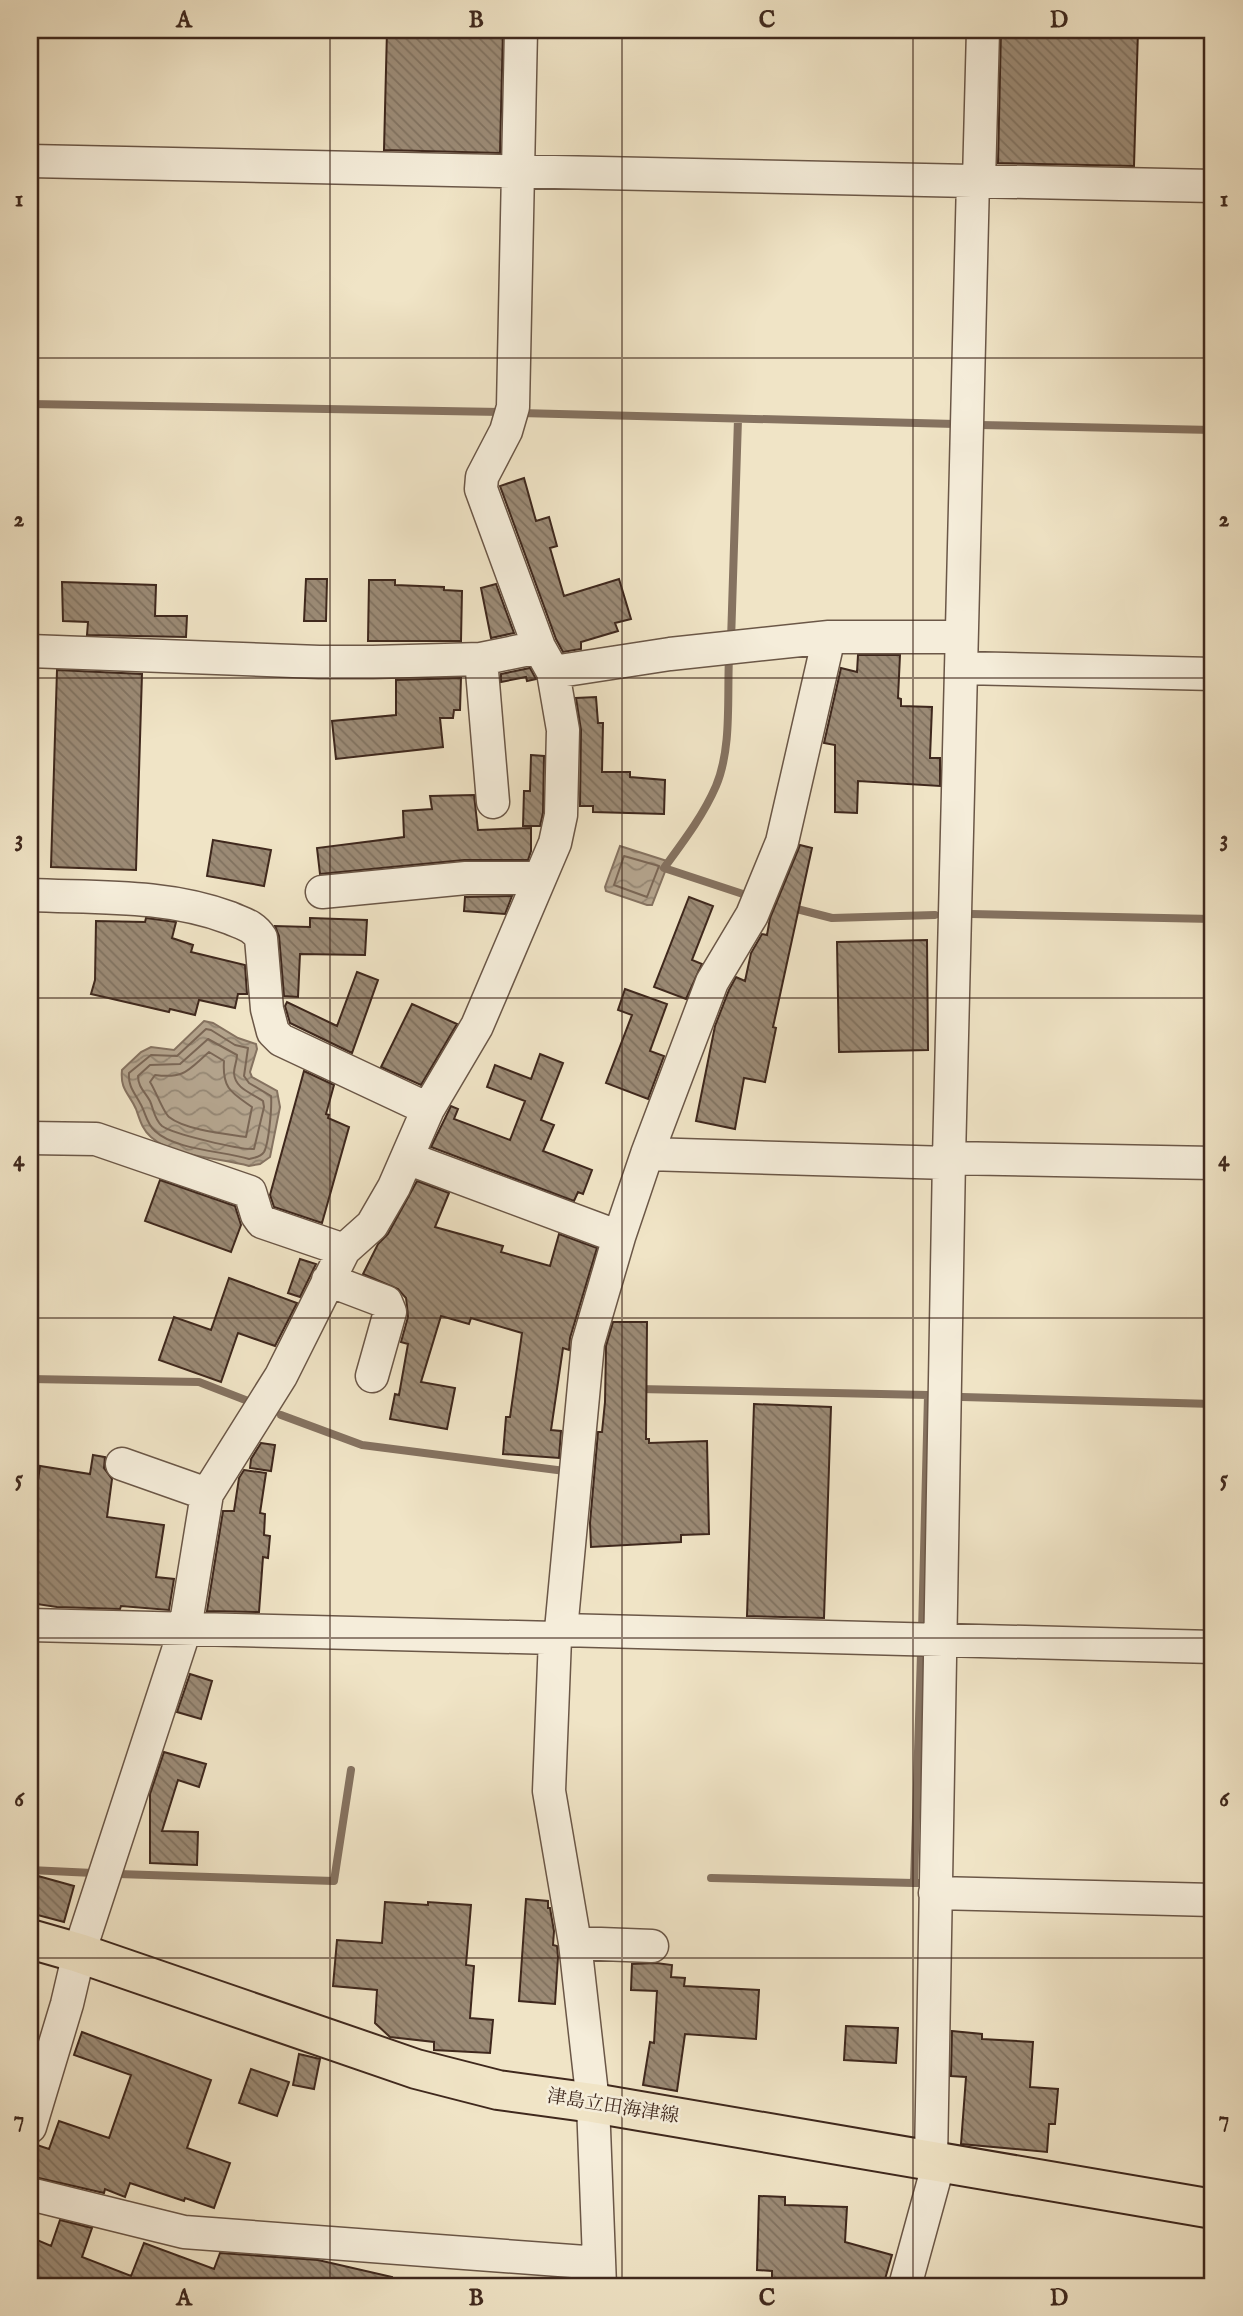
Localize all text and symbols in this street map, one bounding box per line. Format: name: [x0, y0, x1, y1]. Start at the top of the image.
text: A: [175, 6, 193, 35]
text: B: [468, 6, 484, 35]
text: C: [759, 6, 776, 35]
text: D: [1050, 6, 1068, 35]
text: 1: [15, 185, 23, 214]
text: 1: [1220, 185, 1228, 214]
text: 2: [14, 505, 25, 534]
text: 2: [1219, 505, 1230, 534]
text: 3: [15, 825, 23, 854]
text: 3: [1220, 825, 1228, 854]
text: 4: [13, 1145, 25, 1174]
text: 4: [1218, 1145, 1230, 1174]
text: 5: [15, 1465, 24, 1494]
text: 5: [1220, 1465, 1229, 1494]
text: 6: [14, 1785, 25, 1814]
text: 6: [1219, 1785, 1230, 1814]
street label: 津島立田海津線: [545, 2085, 681, 2129]
text: 7: [14, 2105, 24, 2134]
text: 7: [1219, 2105, 1229, 2134]
text: A: [175, 2284, 193, 2313]
text: B: [468, 2284, 484, 2313]
text: C: [759, 2284, 776, 2313]
text: D: [1050, 2284, 1068, 2313]

